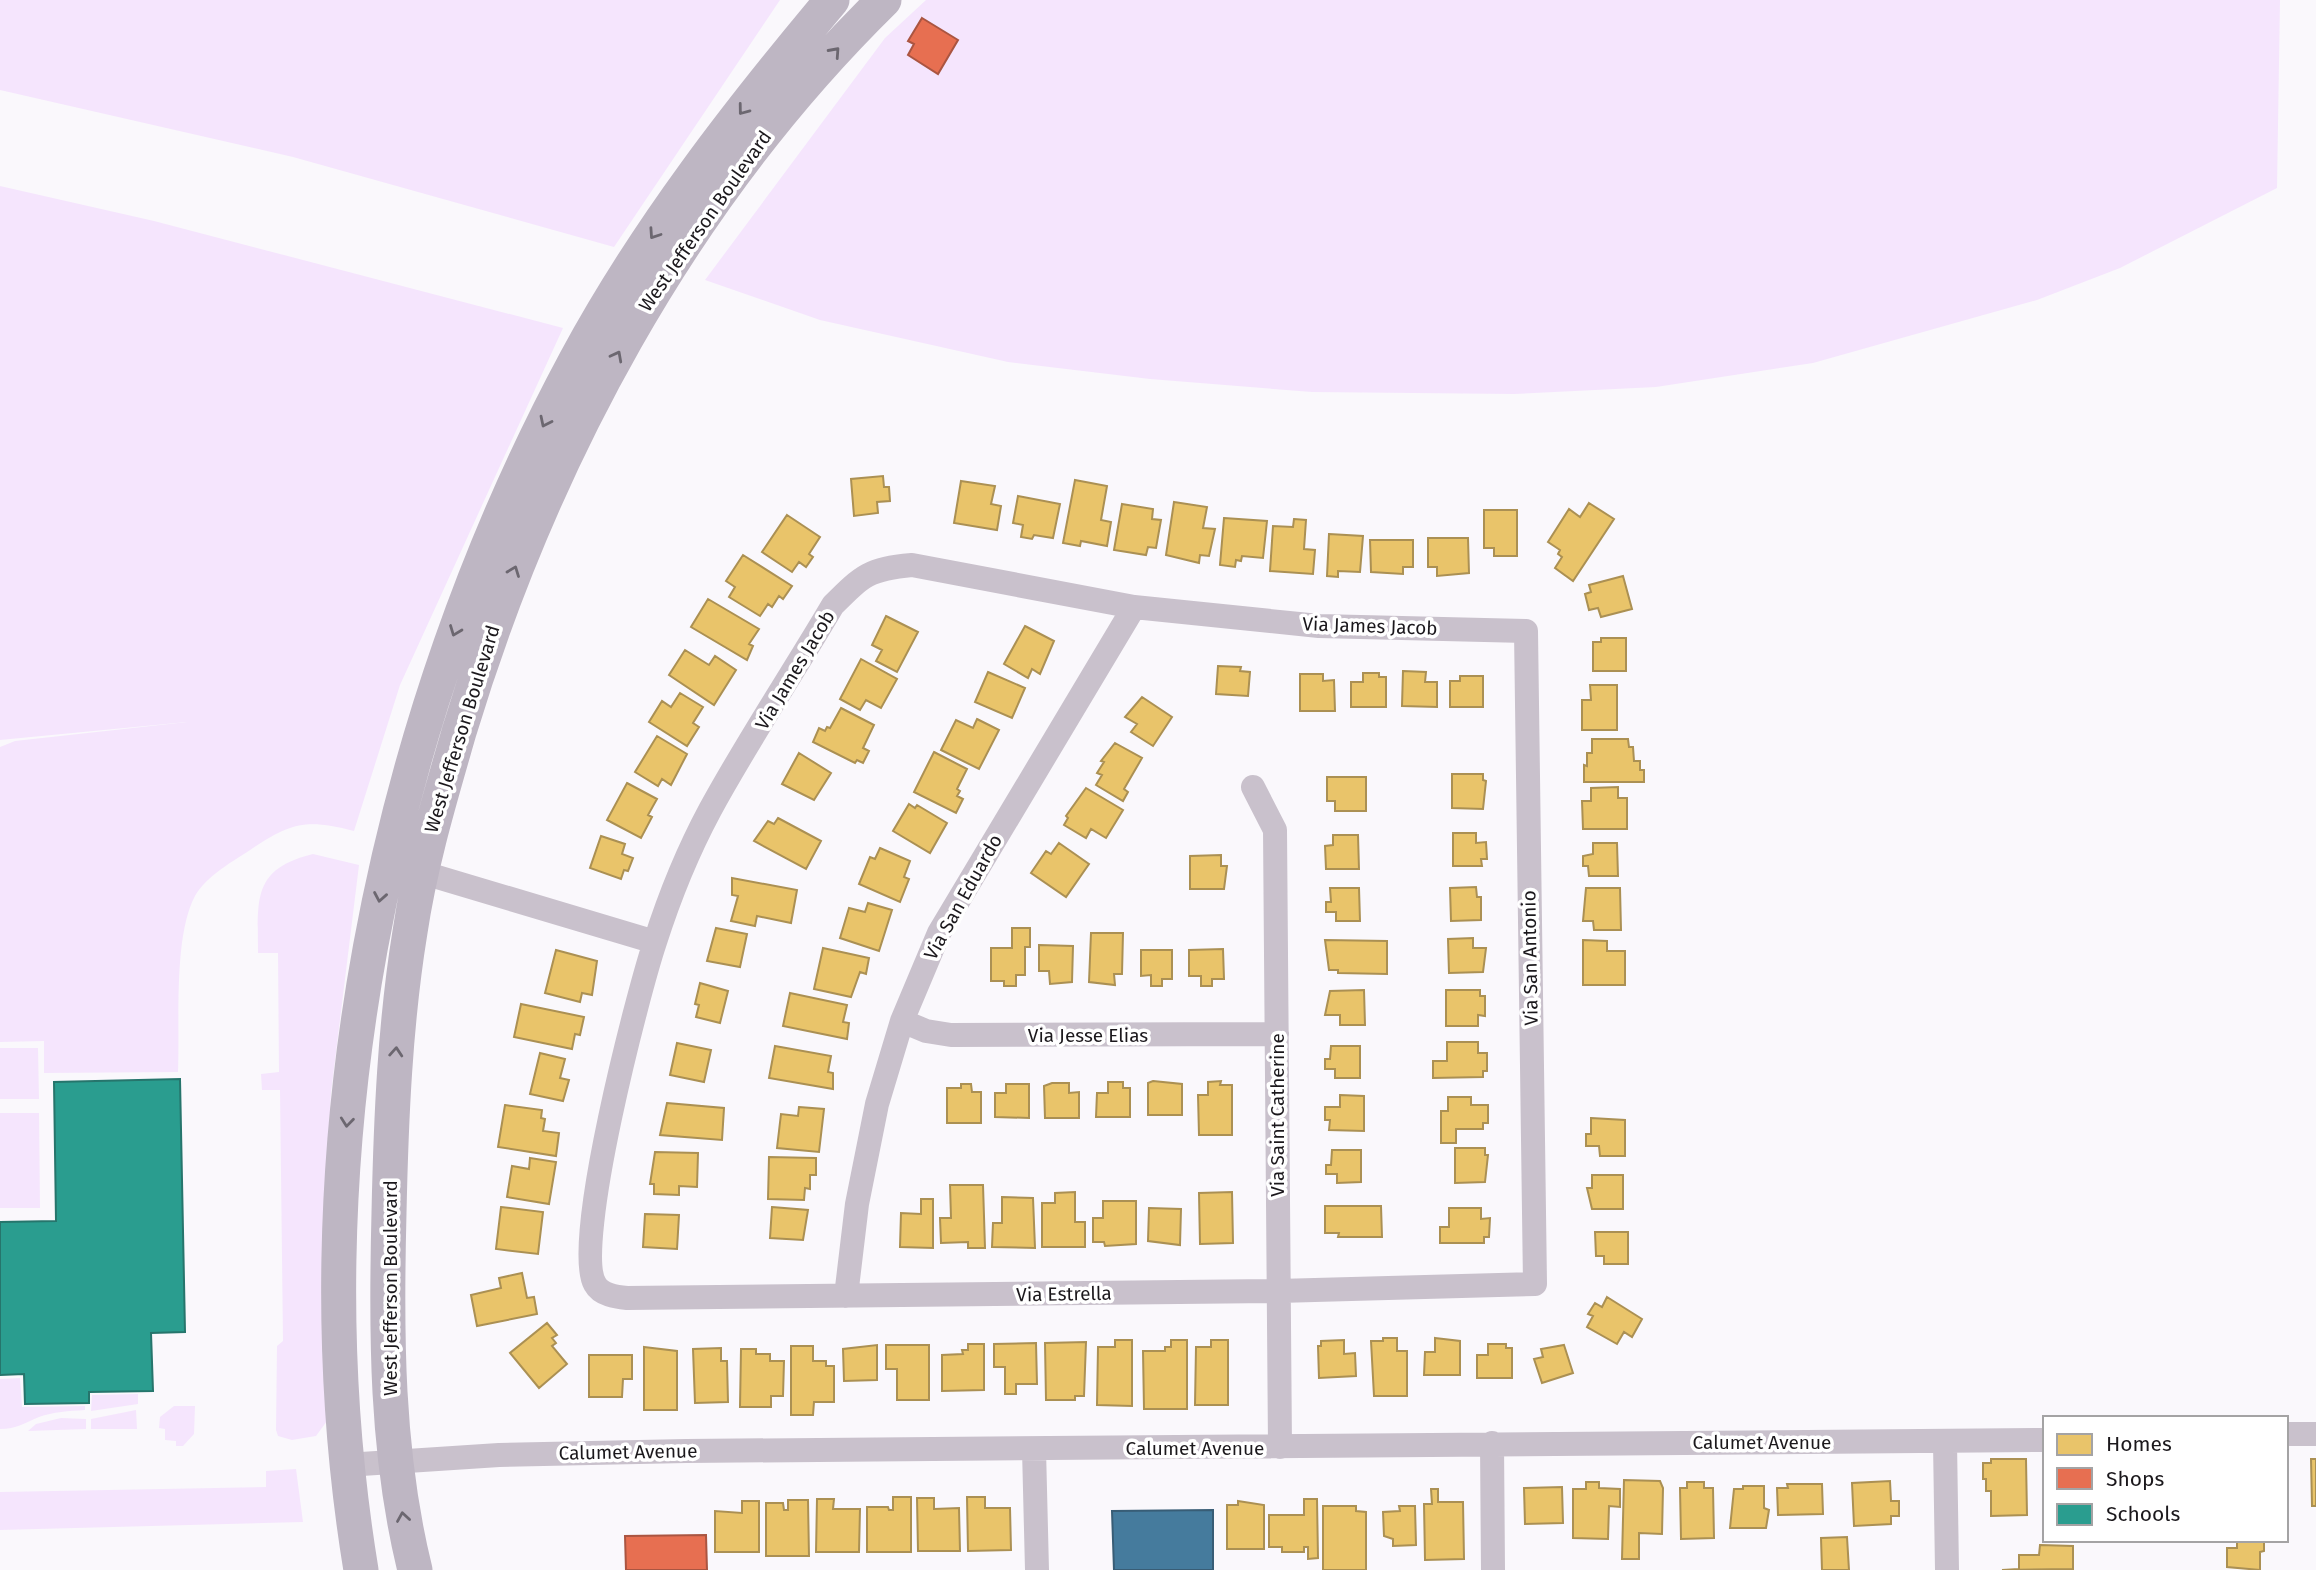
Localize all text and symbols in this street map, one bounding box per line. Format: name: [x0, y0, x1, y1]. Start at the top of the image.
one-way arrow: [827, 47, 839, 60]
one-way arrow: [739, 103, 752, 115]
street label: West Jefferson Boulevard: [634, 126, 776, 316]
one-way arrow: [649, 227, 662, 240]
one-way arrow: [609, 350, 622, 363]
one-way arrow: [540, 415, 554, 427]
one-way arrow: [505, 566, 519, 578]
street label: Via James Jacob: [750, 606, 840, 734]
street label: Via James Jacob: [1302, 612, 1438, 640]
street label: West Jefferson Boulevard: [419, 622, 505, 836]
one-way arrow: [450, 624, 464, 636]
street label: Via San Eduardo: [919, 830, 1007, 964]
street label: Via San Antonio: [1517, 890, 1543, 1026]
one-way arrow: [373, 891, 388, 903]
street label: Via Jesse Elias: [1028, 1024, 1148, 1047]
street label: Via Saint Catherine: [1266, 1033, 1289, 1197]
one-way arrow: [388, 1047, 403, 1058]
one-way arrow: [340, 1116, 355, 1127]
street label: West Jefferson Boulevard: [379, 1180, 402, 1396]
street label: Via Estrella: [1016, 1282, 1112, 1306]
legend: [2043, 1416, 2288, 1542]
street label: Calumet Avenue: [1693, 1431, 1831, 1454]
text: Homes: [2106, 1431, 2172, 1457]
street label: Calumet Avenue: [1126, 1437, 1264, 1460]
street label: Calumet Avenue: [558, 1439, 698, 1465]
text: Shops: [2106, 1466, 2164, 1492]
text: Schools: [2106, 1501, 2180, 1527]
one-way arrow: [396, 1511, 411, 1523]

